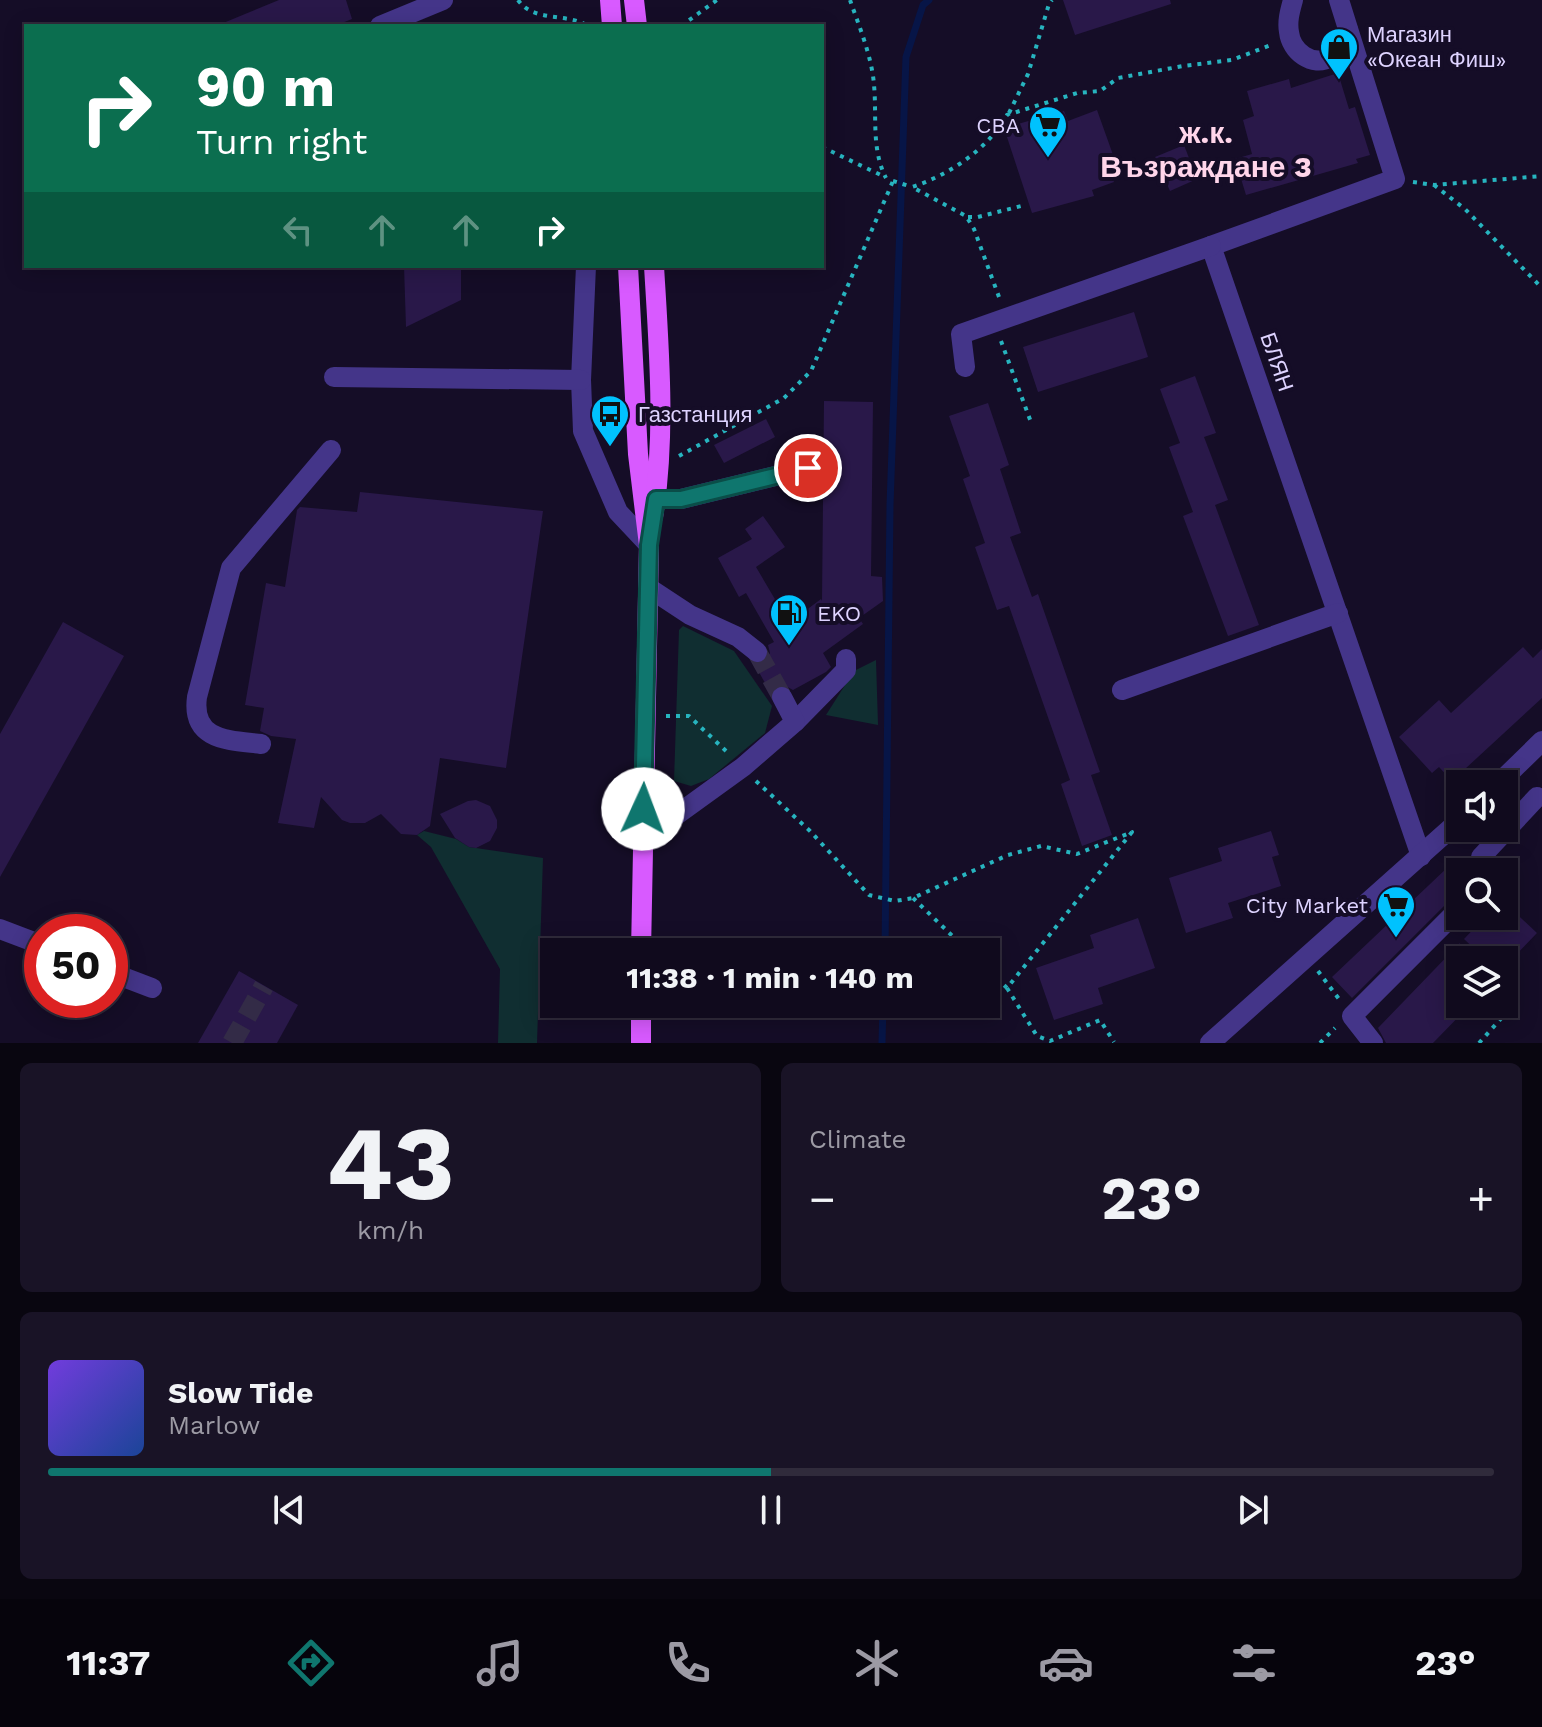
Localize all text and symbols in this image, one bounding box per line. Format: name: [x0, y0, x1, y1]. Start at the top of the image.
place label: Магазин «Океан Фиш»: [1367, 22, 1506, 72]
shop icon: Магазин «Океан Фиш»: [1318, 26, 1360, 81]
text: 90 m: [196, 54, 335, 120]
icon: right: [64, 56, 168, 160]
supermarket icon: CBA: [1027, 104, 1069, 159]
place label: CBA: [976, 113, 1020, 138]
district label: ж.к. Възраждане 3: [1100, 115, 1312, 184]
text: Turn right: [196, 121, 367, 163]
icon: left: [276, 208, 320, 252]
icon: ahead: [360, 208, 404, 252]
icon: ahead: [444, 208, 488, 252]
icon: right: [528, 208, 572, 252]
street label: БЛЯН: [1255, 329, 1299, 395]
bus stop icon: Газстанция: [589, 393, 631, 448]
place label: Газстанция: [638, 402, 753, 427]
pin: [774, 434, 842, 502]
icon: arrive: [786, 446, 830, 490]
fuel station icon: EKO: [768, 592, 810, 647]
place label: EKO: [817, 601, 861, 626]
position arrow: [601, 767, 685, 851]
map controls: [1446, 770, 1518, 1018]
button: sound: [1446, 770, 1518, 842]
button: search: [1446, 858, 1518, 930]
supermarket icon: City Market: [1375, 884, 1417, 939]
place label: City Market: [1246, 893, 1368, 918]
speed limit sign: 50: [24, 914, 128, 1018]
button: layers: [1446, 946, 1518, 1018]
text: 11:38 · 1 min · 140 m: [626, 960, 914, 995]
text: 43: [326, 1102, 455, 1224]
text: Climate: [809, 1124, 907, 1154]
text: 23°: [1101, 1163, 1202, 1234]
text: −: [809, 1173, 836, 1225]
text: +: [1467, 1173, 1494, 1225]
text: km/h: [357, 1215, 424, 1245]
text: Slow Tide: [168, 1375, 313, 1410]
text: Marlow: [168, 1410, 260, 1440]
icon: previous: [267, 1488, 311, 1532]
icon: pause: [749, 1488, 793, 1532]
icon: next: [1231, 1488, 1275, 1532]
icon: directions: [283, 1635, 339, 1691]
icon: music: [472, 1635, 528, 1691]
icon: phone: [660, 1635, 716, 1691]
icon: climate: [849, 1635, 905, 1691]
icon: car: [1038, 1635, 1094, 1691]
icon: filters: [1226, 1635, 1282, 1691]
text: 11:37: [66, 1642, 150, 1684]
text: 23°: [1415, 1642, 1476, 1684]

